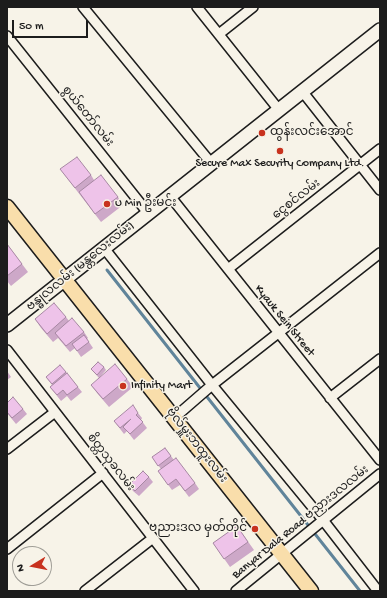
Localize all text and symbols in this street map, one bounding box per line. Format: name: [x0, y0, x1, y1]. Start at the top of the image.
scale bar: [14, 12, 90, 38]
text: 50 m: [19, 20, 44, 34]
street label: စွယ်တော်လမ်း: [58, 84, 116, 150]
place label: ထွန်းလင်းအောင်: [270, 126, 353, 140]
marker: ထွန်းလင်းအောင်: [257, 128, 267, 138]
marker: Secure Max Security Company Ltd.: [275, 146, 285, 156]
place label: Secure Max Security Company Ltd.: [195, 157, 365, 171]
street label: ငွေစင်လမ်း: [270, 177, 324, 223]
place label: U Min ဦးမင်း: [115, 197, 176, 211]
marker: U Min ဦးမင်း: [102, 199, 112, 209]
street label: ဗန္ဓုလလမ်း (မန္တလေးလမ်း): [24, 219, 138, 315]
street label: Kyauk Sein Street: [251, 282, 317, 360]
place label: Infinity Mart: [131, 379, 192, 393]
marker: Infinity Mart: [118, 381, 128, 391]
street label: ဗိုလ်မှူးဘထူးလမ်း: [162, 406, 230, 486]
street label: စိတ္တသုခလမ်း: [83, 431, 137, 495]
street label: Banyar Dala Road ဗညားဒလလမ်း: [230, 463, 372, 583]
place label: ဗညားဒလ မှတ်တိုင်: [149, 522, 247, 536]
marker: ဗညားဒလ မှတ်တိုင်: [250, 524, 260, 534]
north arrow: [12, 546, 52, 586]
text: N: [15, 563, 28, 572]

